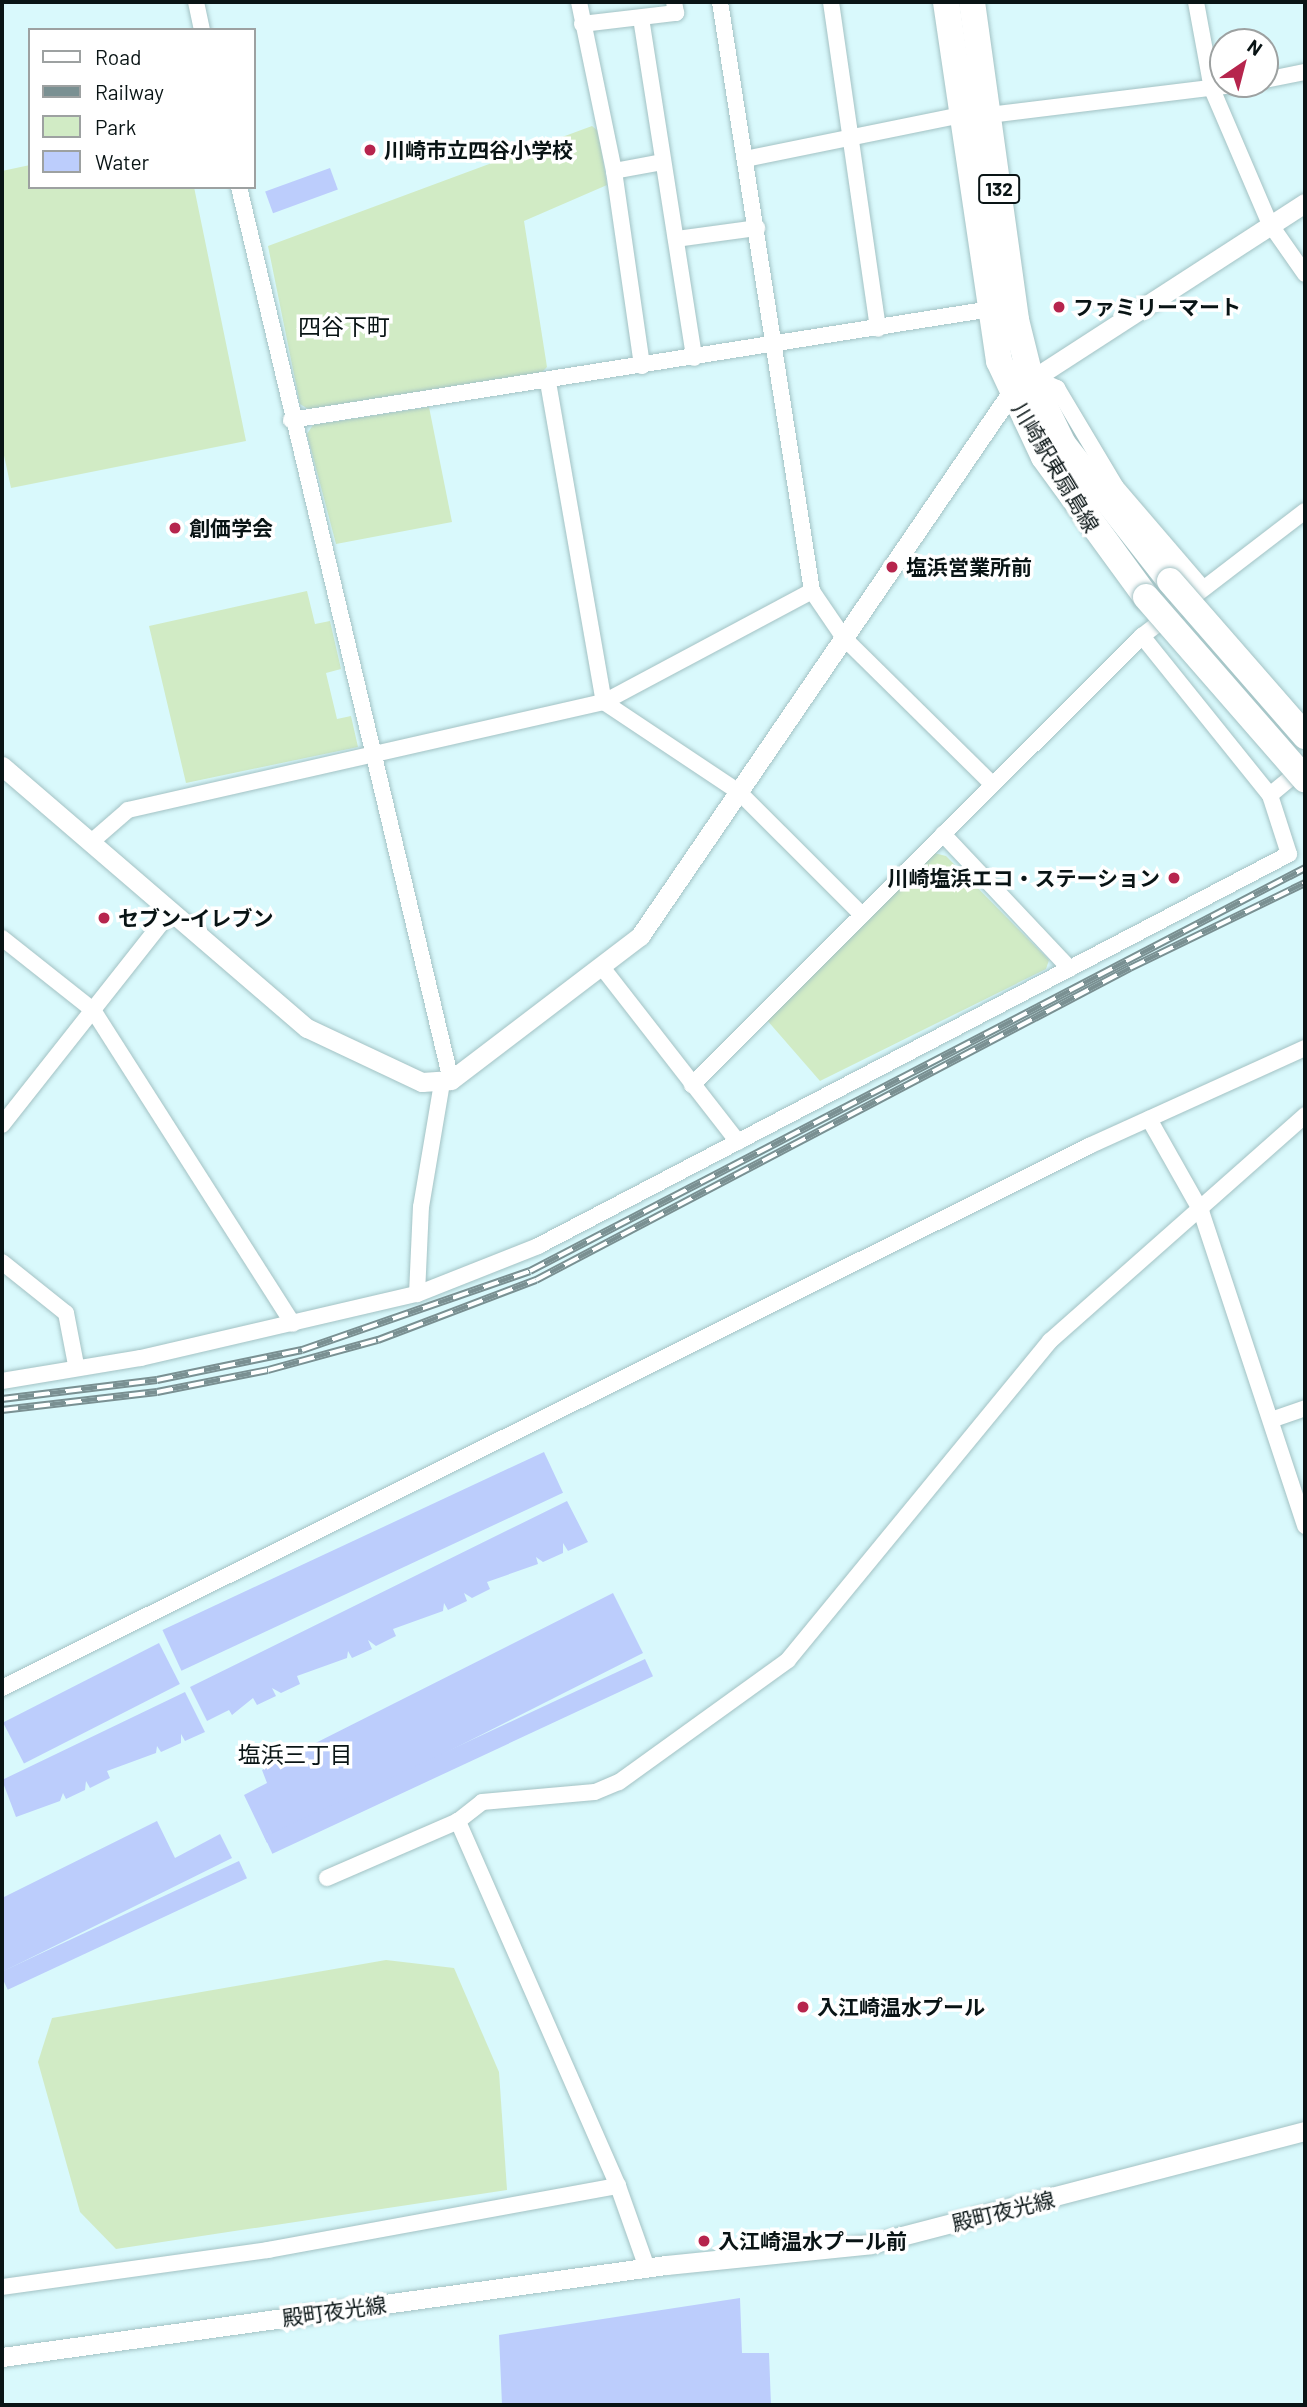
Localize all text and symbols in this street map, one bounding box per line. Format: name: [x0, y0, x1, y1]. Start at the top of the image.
legend: [28, 28, 256, 189]
north arrow: [1209, 28, 1279, 98]
text: N: [1243, 34, 1267, 60]
text: Road: [95, 44, 141, 69]
text: Railway: [95, 79, 164, 104]
text: Park: [95, 114, 136, 139]
place label: 川崎市立四谷小学校: [384, 137, 573, 163]
marker: 川崎市立四谷小学校: [362, 142, 378, 158]
text: Water: [95, 149, 149, 174]
road number: 132: [978, 174, 1020, 204]
place label: ファミリーマート: [1073, 294, 1241, 320]
marker: ファミリーマート: [1051, 299, 1067, 315]
district label: 四谷下町: [298, 312, 390, 340]
street label: 川崎駅東扇島線: [1007, 398, 1105, 536]
place label: 創価学会: [189, 515, 273, 541]
marker: 創価学会: [167, 520, 183, 536]
place label: 塩浜営業所前: [906, 554, 1032, 580]
marker: 塩浜営業所前: [884, 559, 900, 575]
place label: 川崎塩浜エコ・ステーション: [887, 865, 1160, 891]
marker: 川崎塩浜エコ・ステーション: [1166, 870, 1182, 886]
place label: セブン-イレブン: [118, 905, 274, 931]
marker: セブン-イレブン: [96, 910, 112, 926]
district label: 塩浜三丁目: [238, 1740, 352, 1768]
place label: 入江崎温水プール: [817, 1994, 985, 2020]
marker: 入江崎温水プール: [795, 1999, 811, 2015]
street label: 殿町夜光線: [949, 2186, 1057, 2236]
place label: 入江崎温水プール前: [718, 2228, 907, 2254]
marker: 入江崎温水プール前: [696, 2233, 712, 2249]
street label: 殿町夜光線: [280, 2291, 388, 2331]

